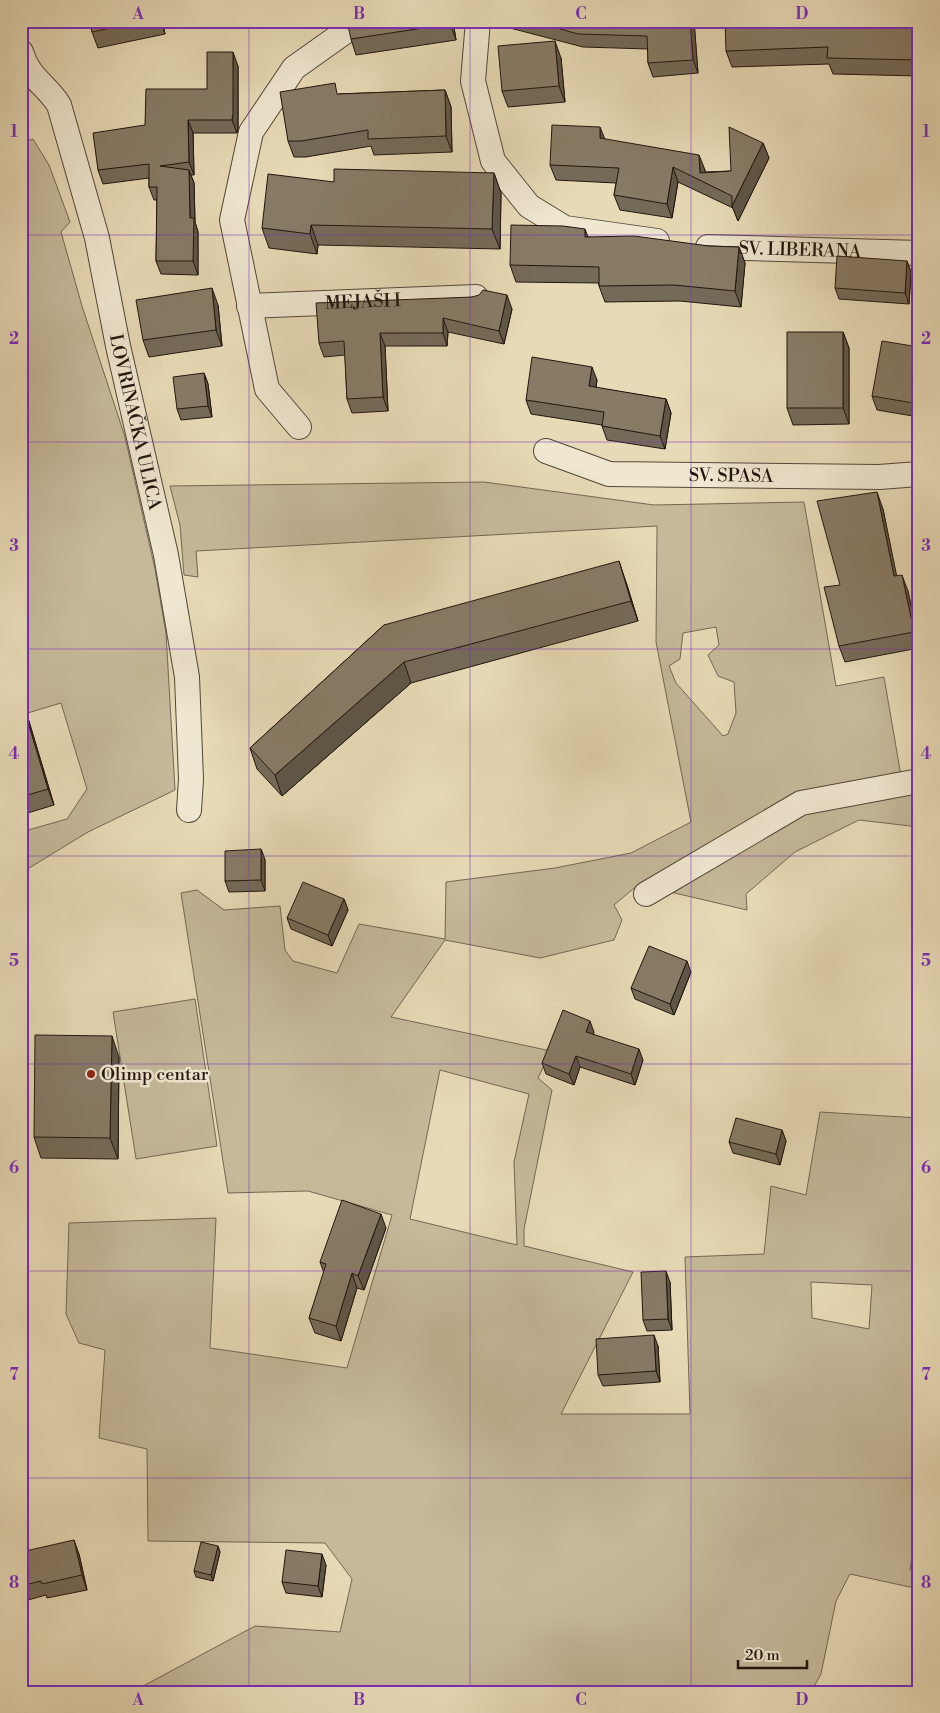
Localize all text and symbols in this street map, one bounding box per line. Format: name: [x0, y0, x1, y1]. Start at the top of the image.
text: A: [131, 4, 144, 24]
text: B: [353, 4, 365, 24]
text: C: [575, 4, 587, 24]
text: D: [796, 4, 809, 24]
text: 1: [10, 122, 18, 142]
text: 1: [922, 122, 930, 142]
street label: SV. LIBERANA: [738, 237, 862, 263]
street label: MEJAŠI I: [324, 289, 402, 315]
text: 2: [9, 329, 19, 349]
text: 2: [921, 329, 931, 349]
street label: LOVRINAČKA ULICA: [104, 332, 166, 513]
street label: SV. SPASA: [689, 464, 774, 488]
text: 3: [9, 536, 19, 556]
text: 3: [921, 536, 931, 556]
text: 4: [9, 744, 20, 764]
text: 4: [921, 744, 932, 764]
text: 5: [9, 951, 19, 971]
text: 5: [921, 951, 931, 971]
place label: Olimp centar: [101, 1063, 209, 1086]
marker: Olimp centar: [85, 1068, 97, 1080]
text: 6: [9, 1158, 19, 1178]
text: 6: [921, 1158, 931, 1178]
text: 7: [9, 1365, 19, 1385]
text: 7: [921, 1365, 931, 1385]
text: 8: [9, 1573, 19, 1593]
text: 8: [921, 1573, 931, 1593]
scale bar: [738, 1638, 806, 1670]
text: 20 m: [745, 1646, 780, 1665]
text: A: [131, 1690, 144, 1710]
text: B: [353, 1690, 365, 1710]
text: C: [575, 1690, 587, 1710]
text: D: [796, 1690, 809, 1710]

